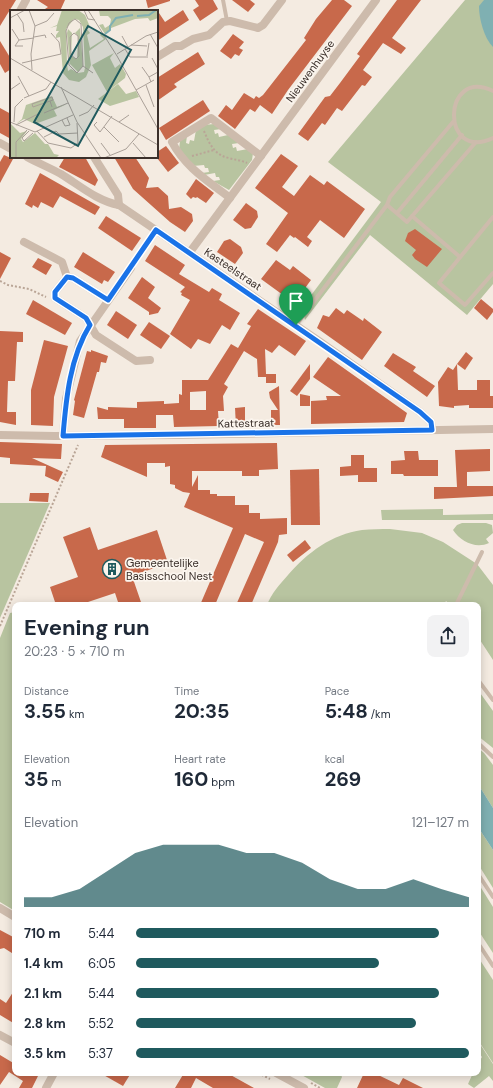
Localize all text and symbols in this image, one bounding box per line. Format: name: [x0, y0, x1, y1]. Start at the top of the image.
inset map: [10, 10, 158, 158]
street label: Nieuwenhuyse: [283, 37, 337, 105]
street label: Kasteelstraat: [202, 245, 264, 293]
pin: [279, 284, 313, 325]
icon: arrive: [285, 290, 307, 312]
street label: Kattestraat: [218, 416, 274, 430]
place label: Gemeentelijke Basisschool Nest: [126, 556, 212, 583]
building icon: Gemeentelijke Basisschool Nest: [101, 558, 123, 580]
text: Evening run: [24, 613, 150, 642]
button: share: [427, 615, 469, 657]
text: 20:23 · 5 × 710 m: [24, 643, 125, 660]
text: Distance: [24, 684, 69, 698]
text: Time: [174, 684, 199, 698]
text: Pace: [325, 684, 349, 698]
text: 3.55: [24, 698, 66, 724]
text: 20:35: [174, 698, 229, 724]
text: 5:48: [325, 698, 368, 724]
text: km: [66, 707, 84, 721]
text: /km: [368, 707, 390, 721]
text: Elevation: [24, 752, 70, 766]
text: Heart rate: [174, 752, 226, 766]
text: kcal: [325, 752, 345, 766]
text: 35: [24, 766, 49, 792]
text: 160: [174, 766, 208, 792]
text: 269: [325, 766, 361, 792]
text: m: [49, 775, 61, 789]
text: bpm: [208, 775, 235, 789]
text: Elevation: [24, 814, 78, 831]
text: 121–127 m: [411, 814, 469, 831]
text: 710 m: [24, 925, 60, 942]
text: 5:44: [88, 925, 114, 942]
text: 1.4 km: [24, 955, 63, 972]
text: 6:05: [88, 955, 116, 972]
text: 2.1 km: [24, 985, 62, 1002]
text: 5:44: [88, 985, 114, 1002]
text: 2.8 km: [24, 1015, 66, 1032]
text: 5:52: [88, 1015, 114, 1032]
text: 3.5 km: [24, 1045, 66, 1062]
text: 5:37: [88, 1045, 113, 1062]

